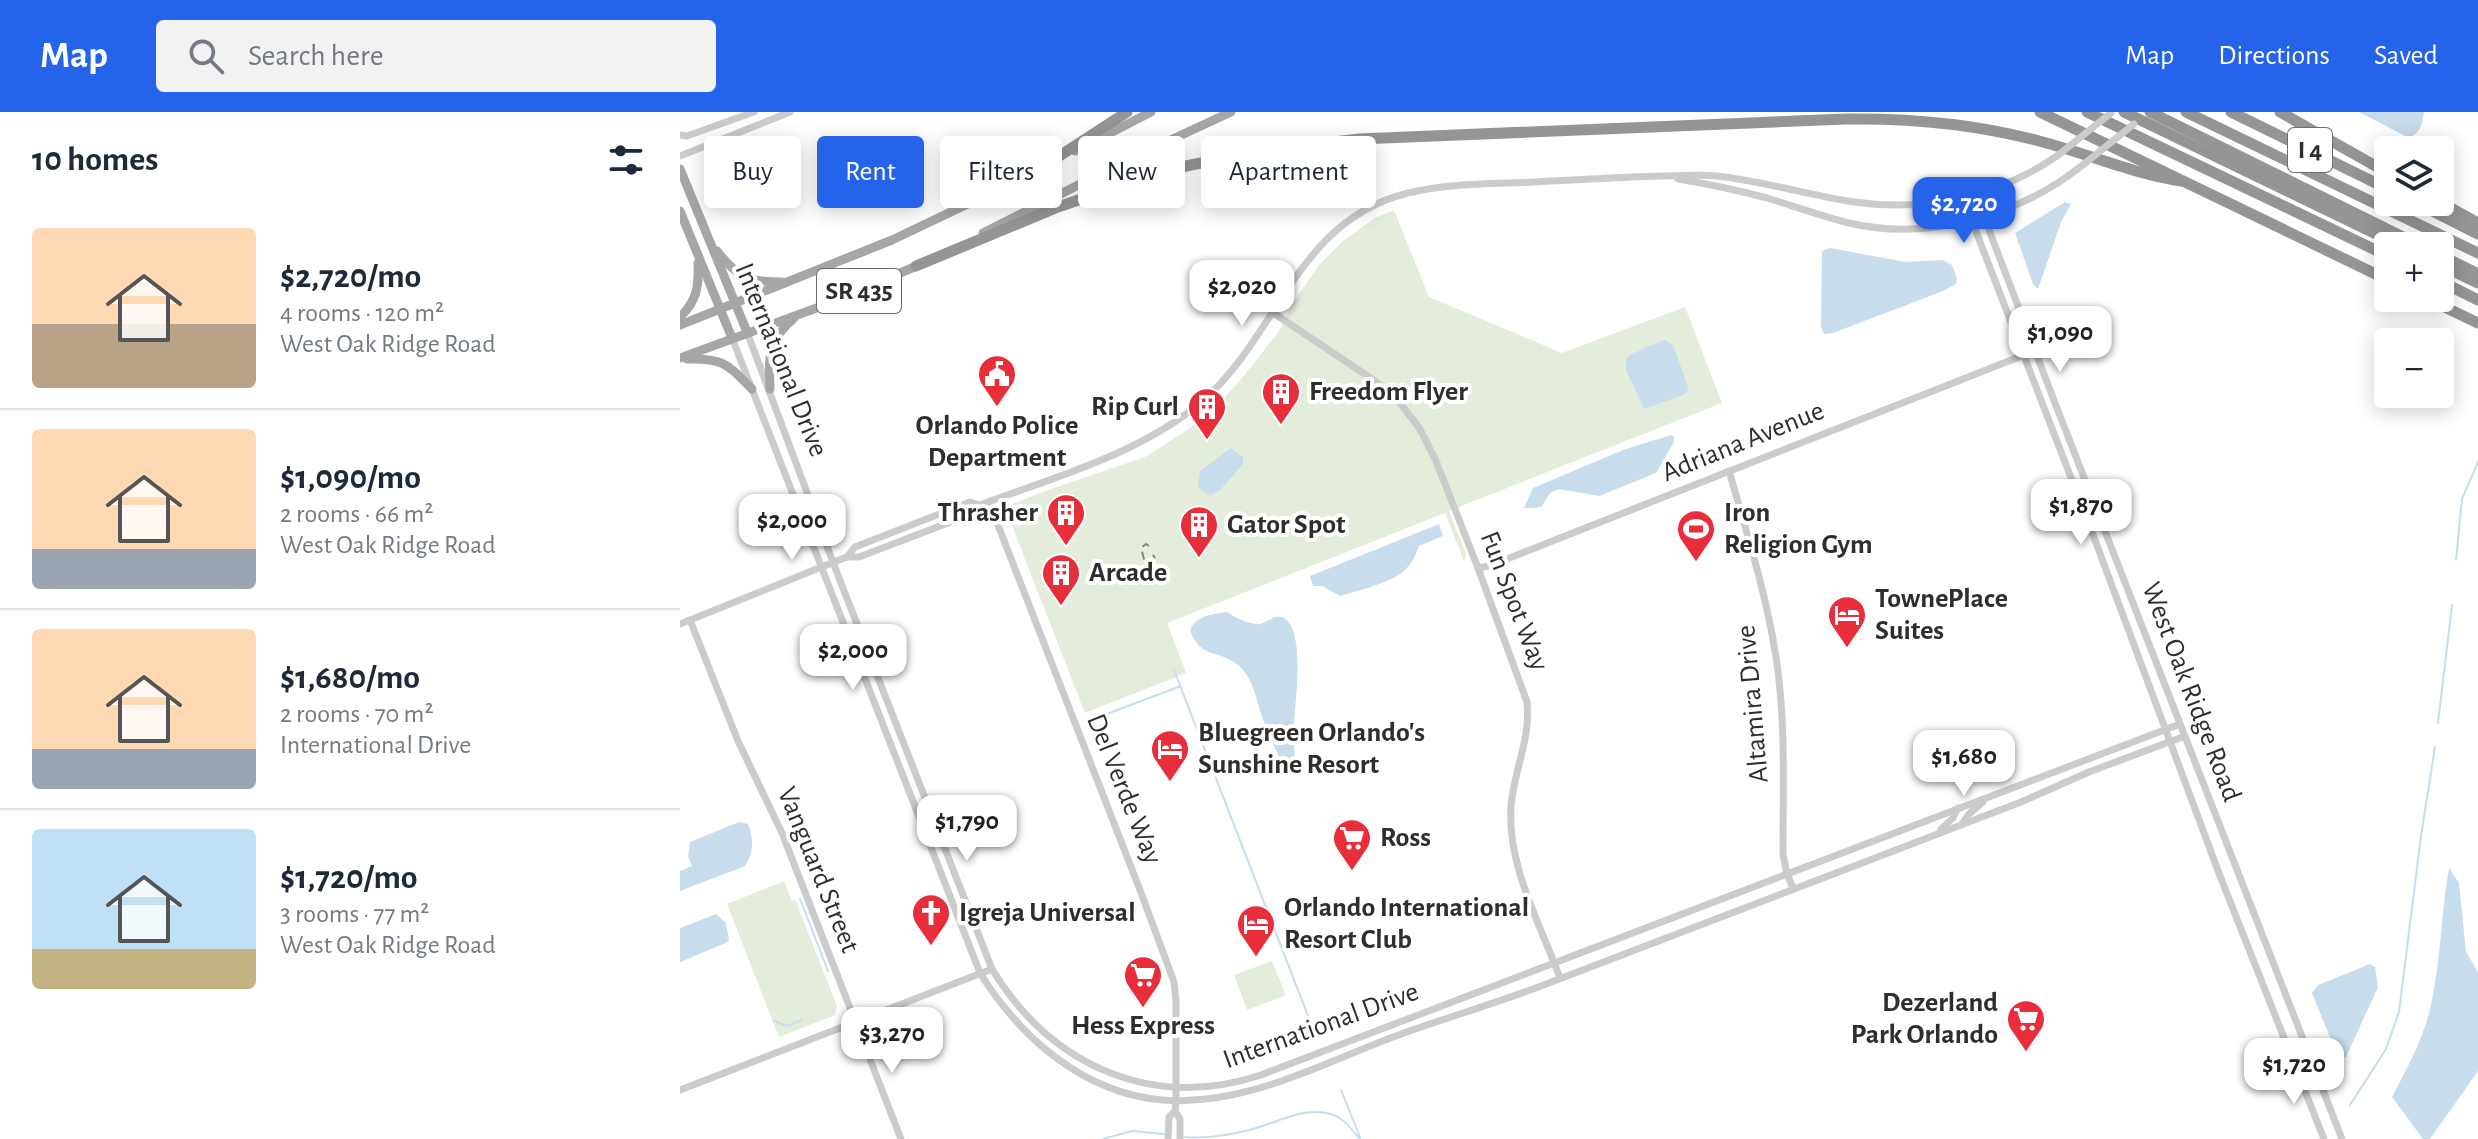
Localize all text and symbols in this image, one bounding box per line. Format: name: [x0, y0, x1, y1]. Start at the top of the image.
search box: [156, 20, 716, 92]
icon: search: [184, 34, 228, 78]
text: Map: [40, 37, 108, 75]
text: Search here: [248, 41, 384, 71]
text: Map: [2125, 42, 2174, 70]
text: Directions: [2218, 42, 2330, 70]
text: Saved: [2374, 42, 2438, 70]
road number: I 4: [2288, 128, 2332, 172]
chip: Buy: [704, 136, 801, 208]
chip: Rent: [817, 136, 924, 208]
chip: Filters: [940, 136, 1062, 208]
chip: New: [1078, 136, 1185, 208]
chip: Apartment: [1201, 136, 1376, 208]
map controls: [2374, 136, 2454, 408]
button: layers: [2374, 136, 2454, 216]
icon: filters: [604, 138, 648, 182]
text: 10 homes: [32, 143, 158, 177]
pin: $2,720: [1899, 177, 2029, 245]
text: $2,720: [1931, 190, 1997, 216]
button: +: [2374, 232, 2454, 312]
street label: International Drive: [729, 259, 833, 461]
icon: home: [96, 260, 192, 356]
text: $2,720/mo: [280, 260, 421, 294]
pin: $2,020: [1177, 260, 1307, 328]
road number: SR 435: [817, 269, 901, 313]
text: $2,020: [1207, 273, 1277, 299]
text: 4 rooms · 120 m²: [280, 300, 444, 326]
pin: $1,090: [1995, 306, 2125, 374]
text: $1,090: [2027, 319, 2093, 345]
button: −: [2374, 328, 2454, 408]
text: West Oak Ridge Road: [280, 331, 496, 357]
public building icon: Orlando Police Department: [976, 353, 1018, 408]
building icon: Freedom Flyer: [1260, 371, 1302, 426]
place label: Freedom Flyer: [1309, 378, 1468, 406]
building icon: Rip Curl: [1186, 386, 1228, 441]
place label: Rip Curl: [1091, 393, 1179, 421]
street label: Adriana Avenue: [1658, 397, 1828, 487]
place label: Orlando Police Department: [916, 412, 1078, 472]
icon: home: [96, 461, 192, 557]
text: $1,090/mo: [280, 461, 421, 495]
pin: $1,870: [2016, 479, 2146, 547]
building icon: Thrasher: [1045, 492, 1087, 547]
text: $1,870: [2049, 492, 2113, 518]
pin: $2,000: [727, 494, 857, 562]
place label: Thrasher: [937, 499, 1038, 527]
place label: Iron Religion Gym: [1724, 499, 1873, 559]
text: 2 rooms · 66 m²: [280, 501, 433, 527]
building icon: Gator Spot: [1178, 504, 1220, 559]
text: $2,000: [757, 507, 827, 533]
sports icon: Iron Religion Gym: [1675, 508, 1717, 563]
place label: Gator Spot: [1227, 511, 1346, 539]
street label: Fun Spot Way: [1475, 528, 1553, 675]
text: West Oak Ridge Road: [280, 532, 496, 558]
building icon: Arcade: [1040, 552, 1082, 607]
place label: Arcade: [1089, 559, 1167, 587]
street label: West Oak Ridge Road: [2136, 579, 2246, 805]
place label: TownePlace Suites: [1875, 585, 2008, 645]
hotel icon: TownePlace Suites: [1826, 594, 1868, 649]
pin: $2,000: [788, 624, 918, 692]
street label: Altamira Drive: [1732, 624, 1774, 784]
text: $2,000: [818, 637, 888, 663]
icon: home: [96, 661, 192, 757]
text: $1,680/mo: [280, 661, 420, 695]
text: 2 rooms · 70 m²: [280, 701, 433, 727]
street label: Del Verde Way: [1081, 710, 1167, 868]
place label: Bluegreen Orlando's Sunshine Resort: [1198, 719, 1425, 779]
hotel icon: Bluegreen Orlando's Sunshine Resort: [1149, 728, 1191, 783]
pin: $1,680: [1899, 730, 2029, 798]
text: International Drive: [280, 732, 471, 758]
text: $1,680: [1931, 743, 1997, 769]
street label: Vanguard Street: [772, 783, 864, 957]
pin: $1,790: [902, 795, 1032, 863]
text: $1,790: [935, 808, 999, 834]
supermarket icon: Ross: [1331, 817, 1373, 872]
place label: Ross: [1380, 824, 1431, 852]
icon: home: [96, 861, 192, 957]
text: $1,720/mo: [280, 861, 418, 895]
church icon: Igreja Universal: [910, 892, 952, 947]
place label: Orlando International Resort Club: [1284, 894, 1529, 954]
place label: Igreja Universal: [959, 899, 1136, 927]
text: 3 rooms · 77 m²: [280, 901, 429, 927]
hotel icon: Orlando International Resort Club: [1235, 903, 1277, 958]
text: West Oak Ridge Road: [280, 932, 496, 958]
supermarket icon: Hess Express: [1122, 954, 1164, 1009]
street label: International Drive: [1219, 978, 1423, 1074]
place label: Dezerland Park Orlando: [1851, 989, 1998, 1049]
supermarket icon: Dezerland Park Orlando: [2005, 998, 2047, 1053]
pin: $3,270: [827, 1007, 957, 1075]
place label: Hess Express: [1071, 1012, 1215, 1040]
text: $3,270: [859, 1020, 925, 1046]
pin: $1,720: [2229, 1038, 2359, 1106]
text: $1,720: [2262, 1051, 2326, 1077]

